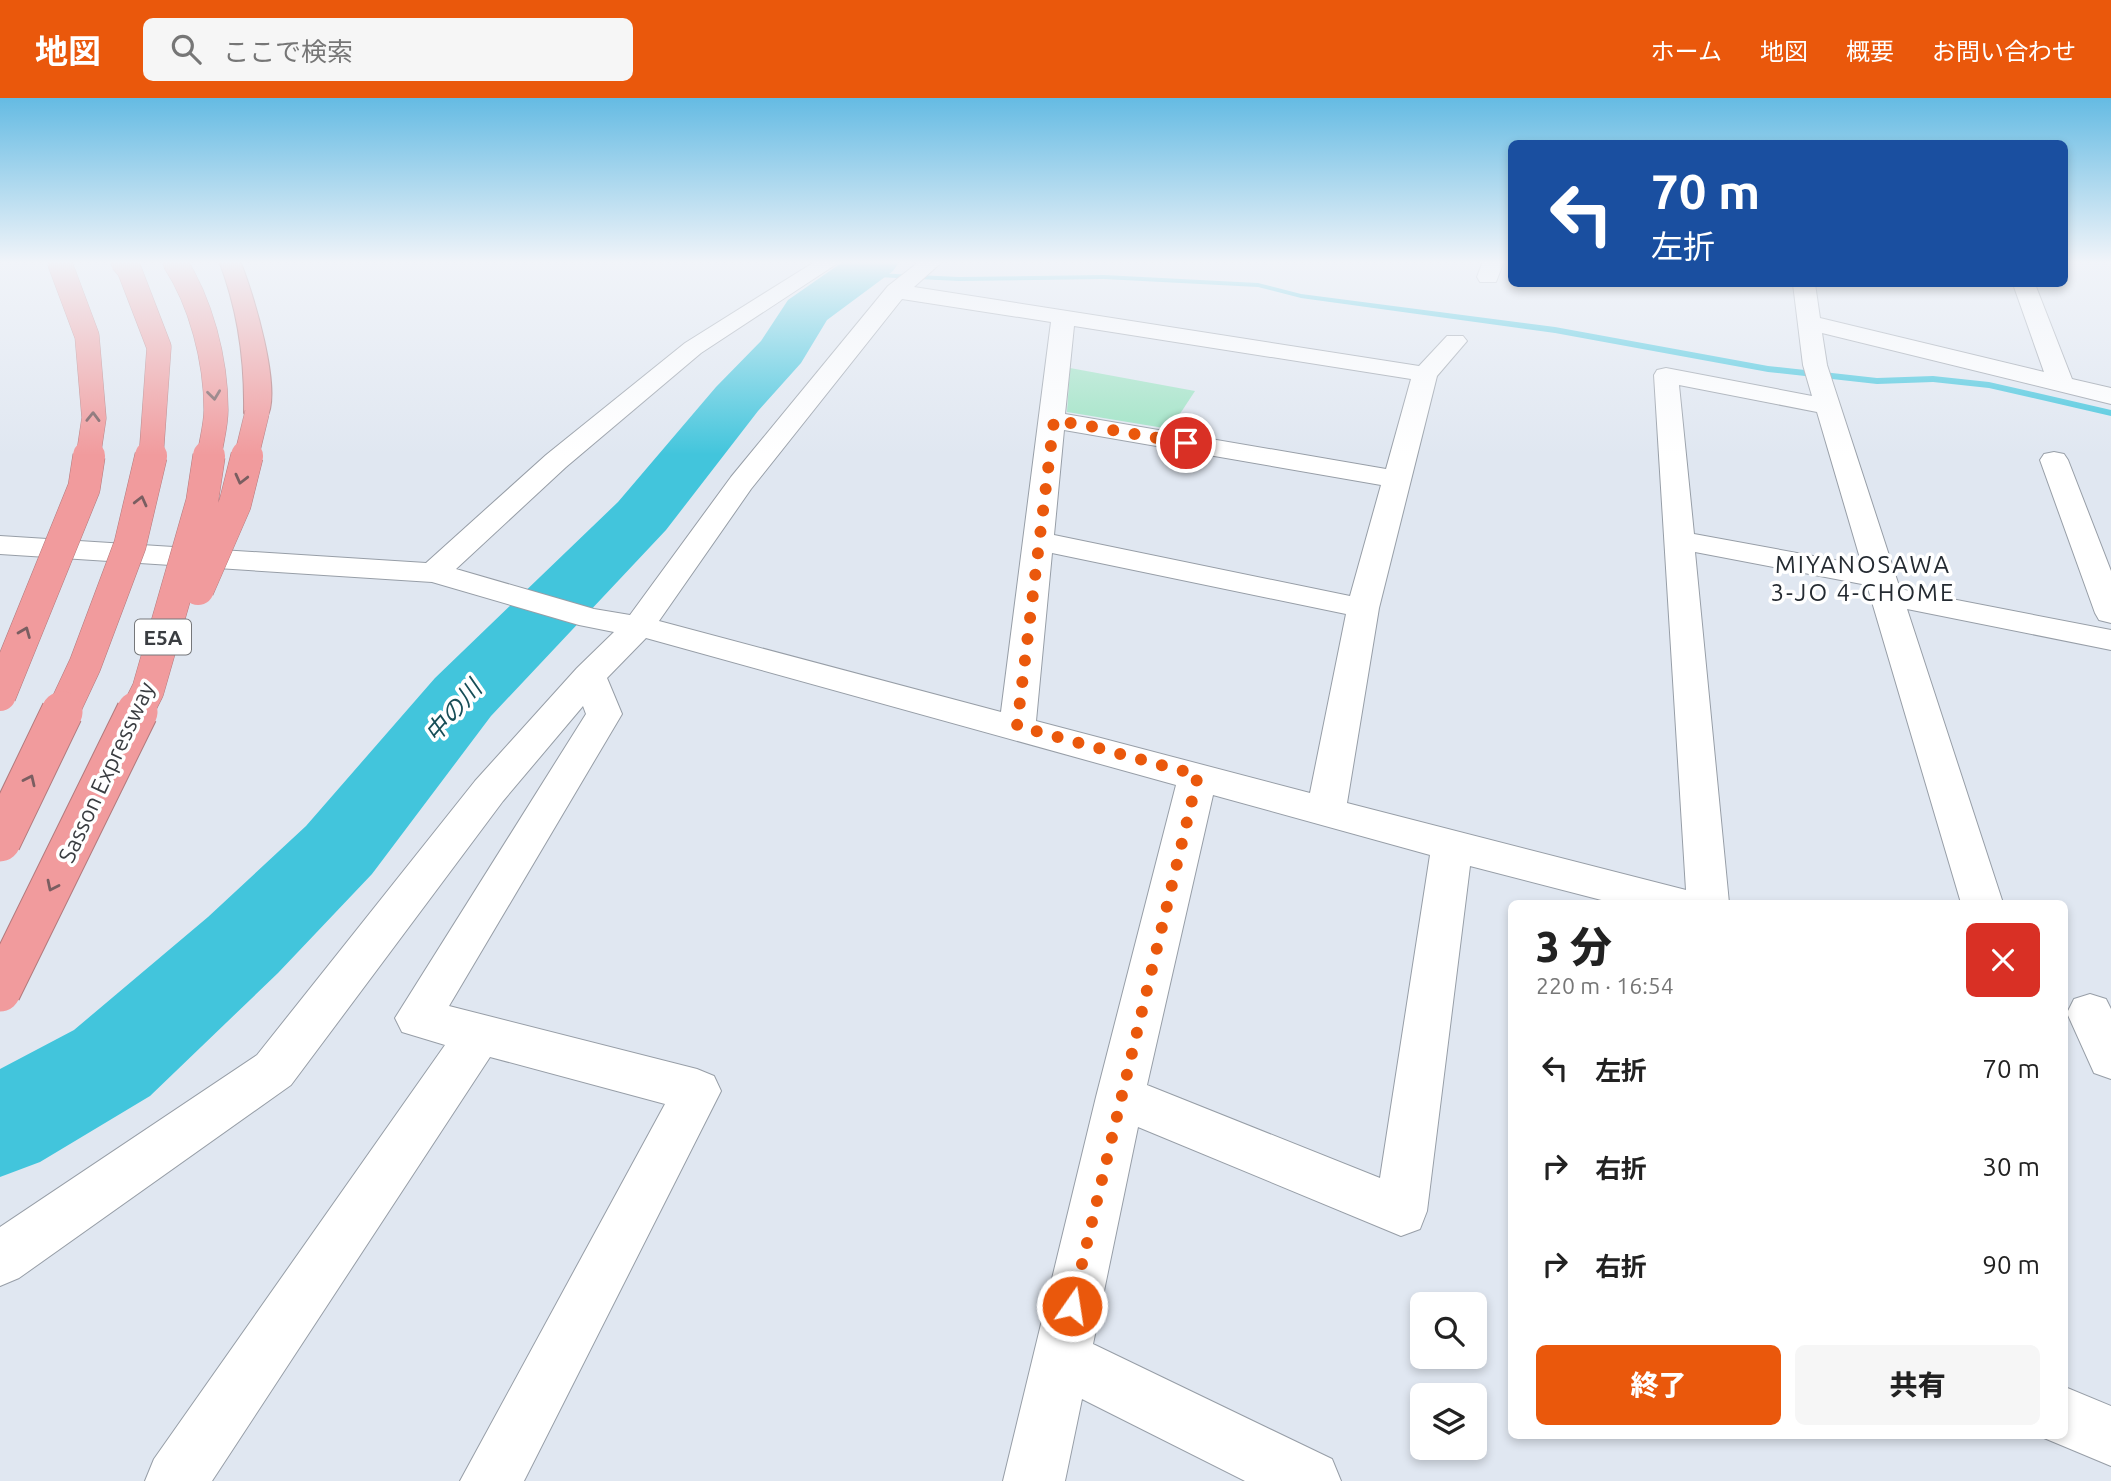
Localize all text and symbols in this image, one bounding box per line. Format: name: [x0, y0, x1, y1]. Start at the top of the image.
search box: [143, 18, 633, 81]
icon: search: [167, 30, 205, 68]
text: 地図: [35, 32, 101, 69]
text: ここで検索: [223, 37, 353, 66]
text: ホーム: [1651, 38, 1722, 65]
text: 地図: [1760, 38, 1808, 65]
text: 概要: [1846, 38, 1894, 65]
text: お問い合わせ: [1932, 38, 2076, 65]
text: 70 m: [1651, 163, 1760, 218]
icon: left: [1536, 168, 1627, 259]
text: 左折: [1651, 228, 1715, 264]
one-way arrow: [206, 389, 221, 401]
one-way arrow: [85, 411, 101, 422]
pin: [1156, 413, 1216, 473]
icon: arrive: [1167, 424, 1205, 462]
one-way arrow: [235, 473, 249, 485]
one-way arrow: [133, 495, 147, 507]
district label: MIYANOSAWA 3-JO 4-CHOME: [1771, 551, 1955, 606]
road number: E5A: [135, 620, 191, 654]
one-way arrow: [17, 627, 31, 639]
water label: 中の川: [419, 673, 489, 747]
street label: Sasson Expressway: [53, 678, 159, 866]
one-way arrow: [22, 775, 36, 787]
one-way arrow: [46, 879, 60, 891]
text: 3 分: [1536, 923, 1612, 970]
button: close: [1966, 923, 2040, 997]
text: 220 m · 16:54: [1536, 973, 1674, 998]
icon: left: [1536, 1049, 1574, 1087]
text: 70 m: [1982, 1054, 2040, 1083]
text: 左折: [1595, 1056, 1647, 1085]
icon: right: [1536, 1147, 1574, 1185]
text: 30 m: [1982, 1152, 2040, 1181]
text: 右折: [1595, 1154, 1647, 1183]
icon: right: [1536, 1245, 1574, 1283]
text: 90 m: [1982, 1250, 2040, 1279]
text: 右折: [1595, 1252, 1647, 1281]
position arrow: [1035, 1269, 1109, 1343]
map controls: [1410, 1292, 1487, 1460]
button: search: [1410, 1292, 1487, 1369]
button: 終了: [1536, 1345, 1781, 1425]
button: 共有: [1795, 1345, 2040, 1425]
button: layers: [1410, 1383, 1487, 1460]

